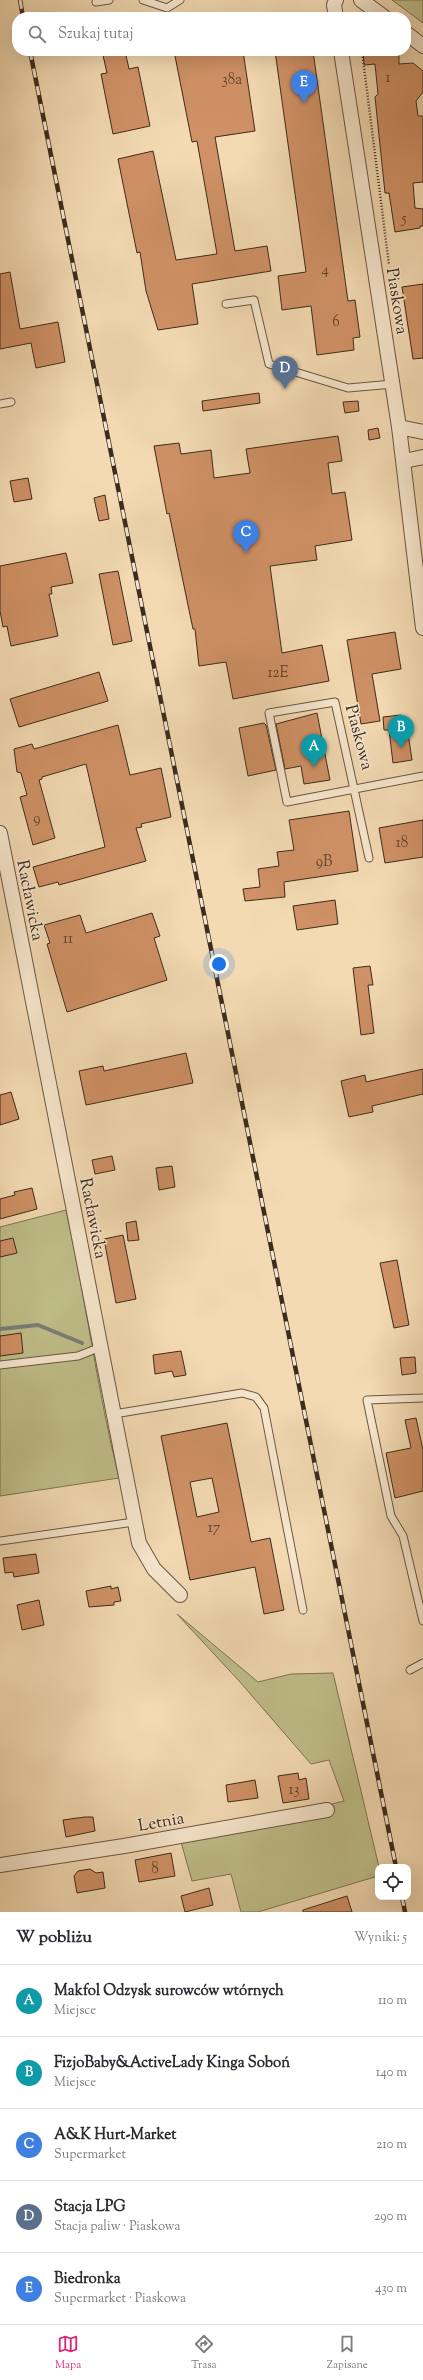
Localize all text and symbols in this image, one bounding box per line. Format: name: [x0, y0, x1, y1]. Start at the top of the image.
search box: [12, 12, 411, 56]
icon: search: [26, 23, 48, 45]
text: Szukaj tutaj: [58, 24, 133, 45]
house number: 1: [385, 68, 391, 89]
house number: 38a: [222, 70, 242, 91]
pin: E: [291, 70, 317, 103]
house number: 5: [400, 209, 407, 230]
house number: 4: [321, 260, 329, 281]
street label: Piaskowa: [379, 266, 413, 336]
house number: 6: [332, 312, 340, 333]
pin: D: [272, 356, 298, 389]
pin: C: [233, 520, 259, 553]
house number: 12E: [267, 663, 289, 684]
street label: Piaskowa: [338, 702, 378, 773]
pin: B: [388, 715, 414, 748]
pin: A: [301, 734, 327, 767]
house number: 9: [33, 809, 41, 830]
house number: 18: [396, 833, 408, 854]
house number: 9B: [316, 852, 333, 873]
street label: Racławicka: [9, 858, 49, 943]
house number: 11: [63, 929, 73, 950]
your location: [209, 954, 229, 974]
street label: Racławicka: [72, 1176, 112, 1261]
house number: 17: [208, 1518, 221, 1539]
house number: 13: [288, 1780, 300, 1801]
street label: Letnia: [136, 1807, 187, 1839]
house number: 8: [151, 1859, 159, 1880]
map controls: [375, 1864, 411, 1900]
button: locate: [375, 1864, 411, 1900]
text: W pobliżu: [16, 1926, 92, 1950]
text: Wyniki: 5: [354, 1929, 407, 1947]
text: Makfol Odzysk surowców wtórnych: [54, 1981, 284, 2002]
text: A: [24, 1992, 34, 2010]
text: 110 m: [378, 1992, 407, 2010]
text: Miejsce: [54, 2002, 96, 2020]
text: FizjoBaby&ActiveLady Kinga Soboń: [54, 2053, 290, 2074]
text: B: [25, 2064, 33, 2082]
text: 140 m: [376, 2064, 407, 2082]
text: Miejsce: [54, 2074, 96, 2092]
text: A&K Hurt-Market: [54, 2125, 176, 2146]
text: C: [24, 2136, 34, 2154]
text: 210 m: [376, 2136, 407, 2154]
text: Supermarket: [54, 2146, 126, 2164]
text: Stacja LPG: [54, 2197, 126, 2218]
text: D: [24, 2208, 34, 2226]
text: 290 m: [374, 2208, 407, 2226]
text: Stacja paliw · Piaskowa: [54, 2218, 180, 2236]
text: Biedronka: [54, 2269, 121, 2290]
text: E: [25, 2280, 33, 2298]
text: 430 m: [375, 2280, 407, 2298]
text: Supermarket · Piaskowa: [54, 2290, 186, 2308]
tab: Mapa: [55, 2333, 81, 2373]
tab: Trasa: [191, 2333, 217, 2373]
tab: Zapisane: [327, 2333, 368, 2373]

